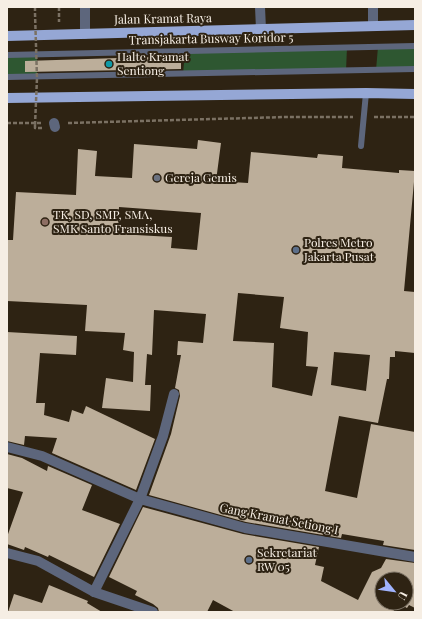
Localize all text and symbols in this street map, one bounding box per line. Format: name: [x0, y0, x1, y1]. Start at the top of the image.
street label: Jalan Kramat Raya: [113, 9, 212, 27]
street label: Transjakarta Busway Koridor 5: [128, 29, 294, 47]
place label: Halte Kramat Sentiong: [117, 48, 190, 78]
marker: Halte Kramat Sentiong: [104, 59, 114, 69]
place label: Gereja Gemis: [165, 169, 237, 185]
marker: Gereja Gemis: [152, 173, 162, 183]
place label: TK, SD, SMP, SMA, SMK Santo Fransiskus: [53, 206, 173, 236]
marker: TK, SD, SMP, SMA, SMK Santo Fransiskus: [40, 217, 50, 227]
place label: Polres Metro Jakarta Pusat: [303, 234, 375, 264]
marker: Polres Metro Jakarta Pusat: [291, 245, 301, 255]
street label: Gang Kramat Setiong I: [218, 499, 340, 537]
place label: Sekretariat RW 05: [257, 544, 317, 574]
marker: Sekretariat RW 05: [244, 555, 254, 565]
north arrow: [374, 571, 414, 611]
text: U: [395, 589, 412, 603]

